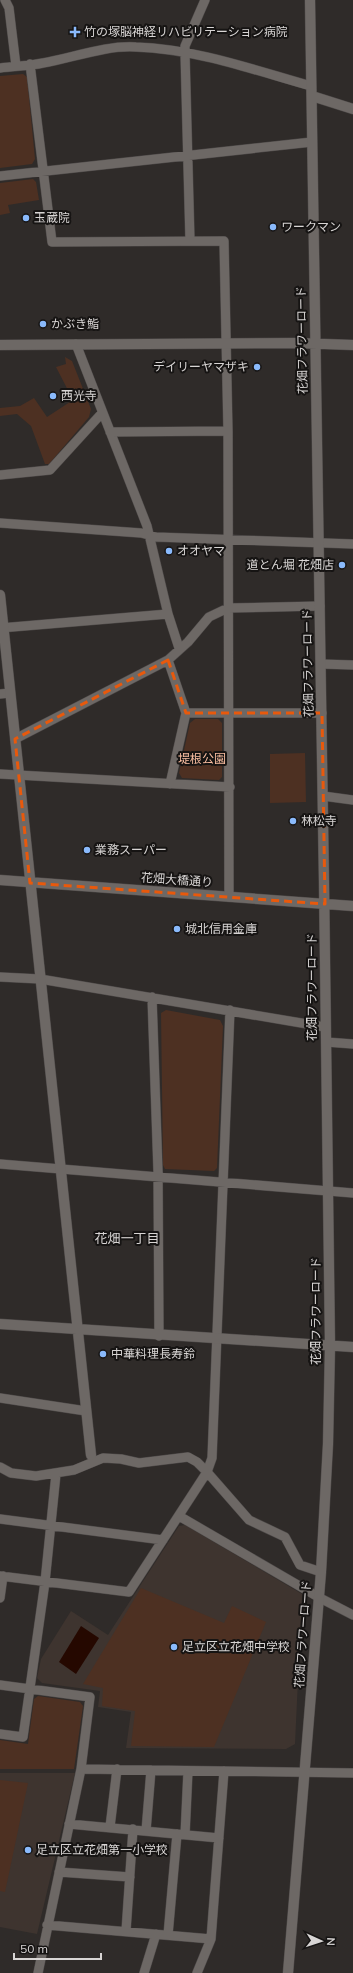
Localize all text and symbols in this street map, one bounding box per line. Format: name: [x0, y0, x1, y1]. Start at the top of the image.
place label: 竹の塚脳神経リハビリテーション病院: [84, 24, 288, 39]
marker: 竹の塚脳神経リハビリテーション病院: [69, 26, 81, 38]
place label: 玉蔵院: [34, 210, 70, 225]
marker: 玉蔵院: [21, 213, 31, 223]
place label: ワークマン: [281, 219, 341, 234]
marker: ワークマン: [268, 222, 278, 232]
street label: 花畑フラワーロード: [293, 286, 310, 394]
place label: かぶき鮨: [51, 316, 99, 331]
marker: かぶき鮨: [38, 319, 48, 329]
place label: デイリーヤマザキ: [153, 359, 249, 374]
marker: デイリーヤマザキ: [252, 362, 262, 372]
place label: 西光寺: [61, 388, 97, 403]
marker: 西光寺: [48, 391, 58, 401]
place label: オオヤマ: [177, 543, 225, 558]
marker: オオヤマ: [164, 546, 174, 556]
place label: 道とん堀 花畑店: [247, 557, 334, 572]
marker: 道とん堀 花畑店: [337, 560, 347, 570]
street label: 花畑フラワーロード: [299, 609, 316, 717]
park label: 堤根公園: [178, 751, 226, 766]
place label: 林松寺: [301, 813, 337, 828]
marker: 林松寺: [288, 816, 298, 826]
place label: 業務スーパー: [95, 842, 167, 857]
marker: 業務スーパー: [82, 845, 92, 855]
street label: 花畑大橋通り: [141, 870, 213, 889]
place label: 城北信用金庫: [185, 921, 257, 936]
marker: 城北信用金庫: [172, 924, 182, 934]
street label: 花畑フラワーロード: [304, 933, 319, 1041]
district label: 花畑一丁目: [94, 1230, 160, 1246]
street label: 花畑フラワーロード: [308, 1257, 323, 1365]
place label: 中華料理長寿鈴: [111, 1346, 195, 1361]
marker: 中華料理長寿鈴: [98, 1349, 108, 1359]
street label: 花畑フラワーロード: [291, 1580, 314, 1688]
place label: 足立区立花畑中学校: [182, 1639, 290, 1654]
marker: 足立区立花畑中学校: [169, 1642, 179, 1652]
place label: 足立区立花畑第一小学校: [36, 1842, 168, 1857]
marker: 足立区立花畑第一小学校: [23, 1845, 33, 1855]
north arrow: [301, 1921, 341, 1961]
scale bar: [14, 1935, 101, 1961]
text: N: [324, 1937, 338, 1946]
text: 50 m: [20, 1941, 48, 1956]

